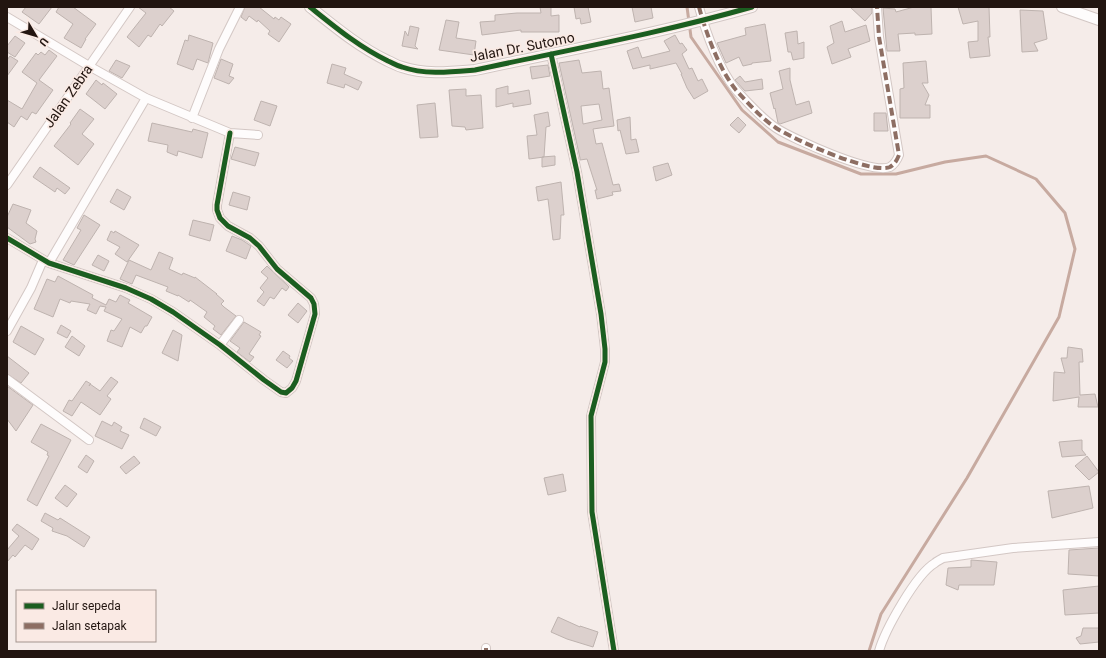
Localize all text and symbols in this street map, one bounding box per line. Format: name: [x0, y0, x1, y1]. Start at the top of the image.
north arrow: [16, 16, 56, 56]
street label: Jalan Dr. Sutomo: [468, 29, 576, 65]
text: U: [36, 35, 51, 49]
street label: Jalan Zebra: [40, 61, 96, 131]
legend: [16, 590, 156, 642]
text: Jalur sepeda: [52, 599, 121, 613]
text: Jalan setapak: [52, 619, 127, 633]

